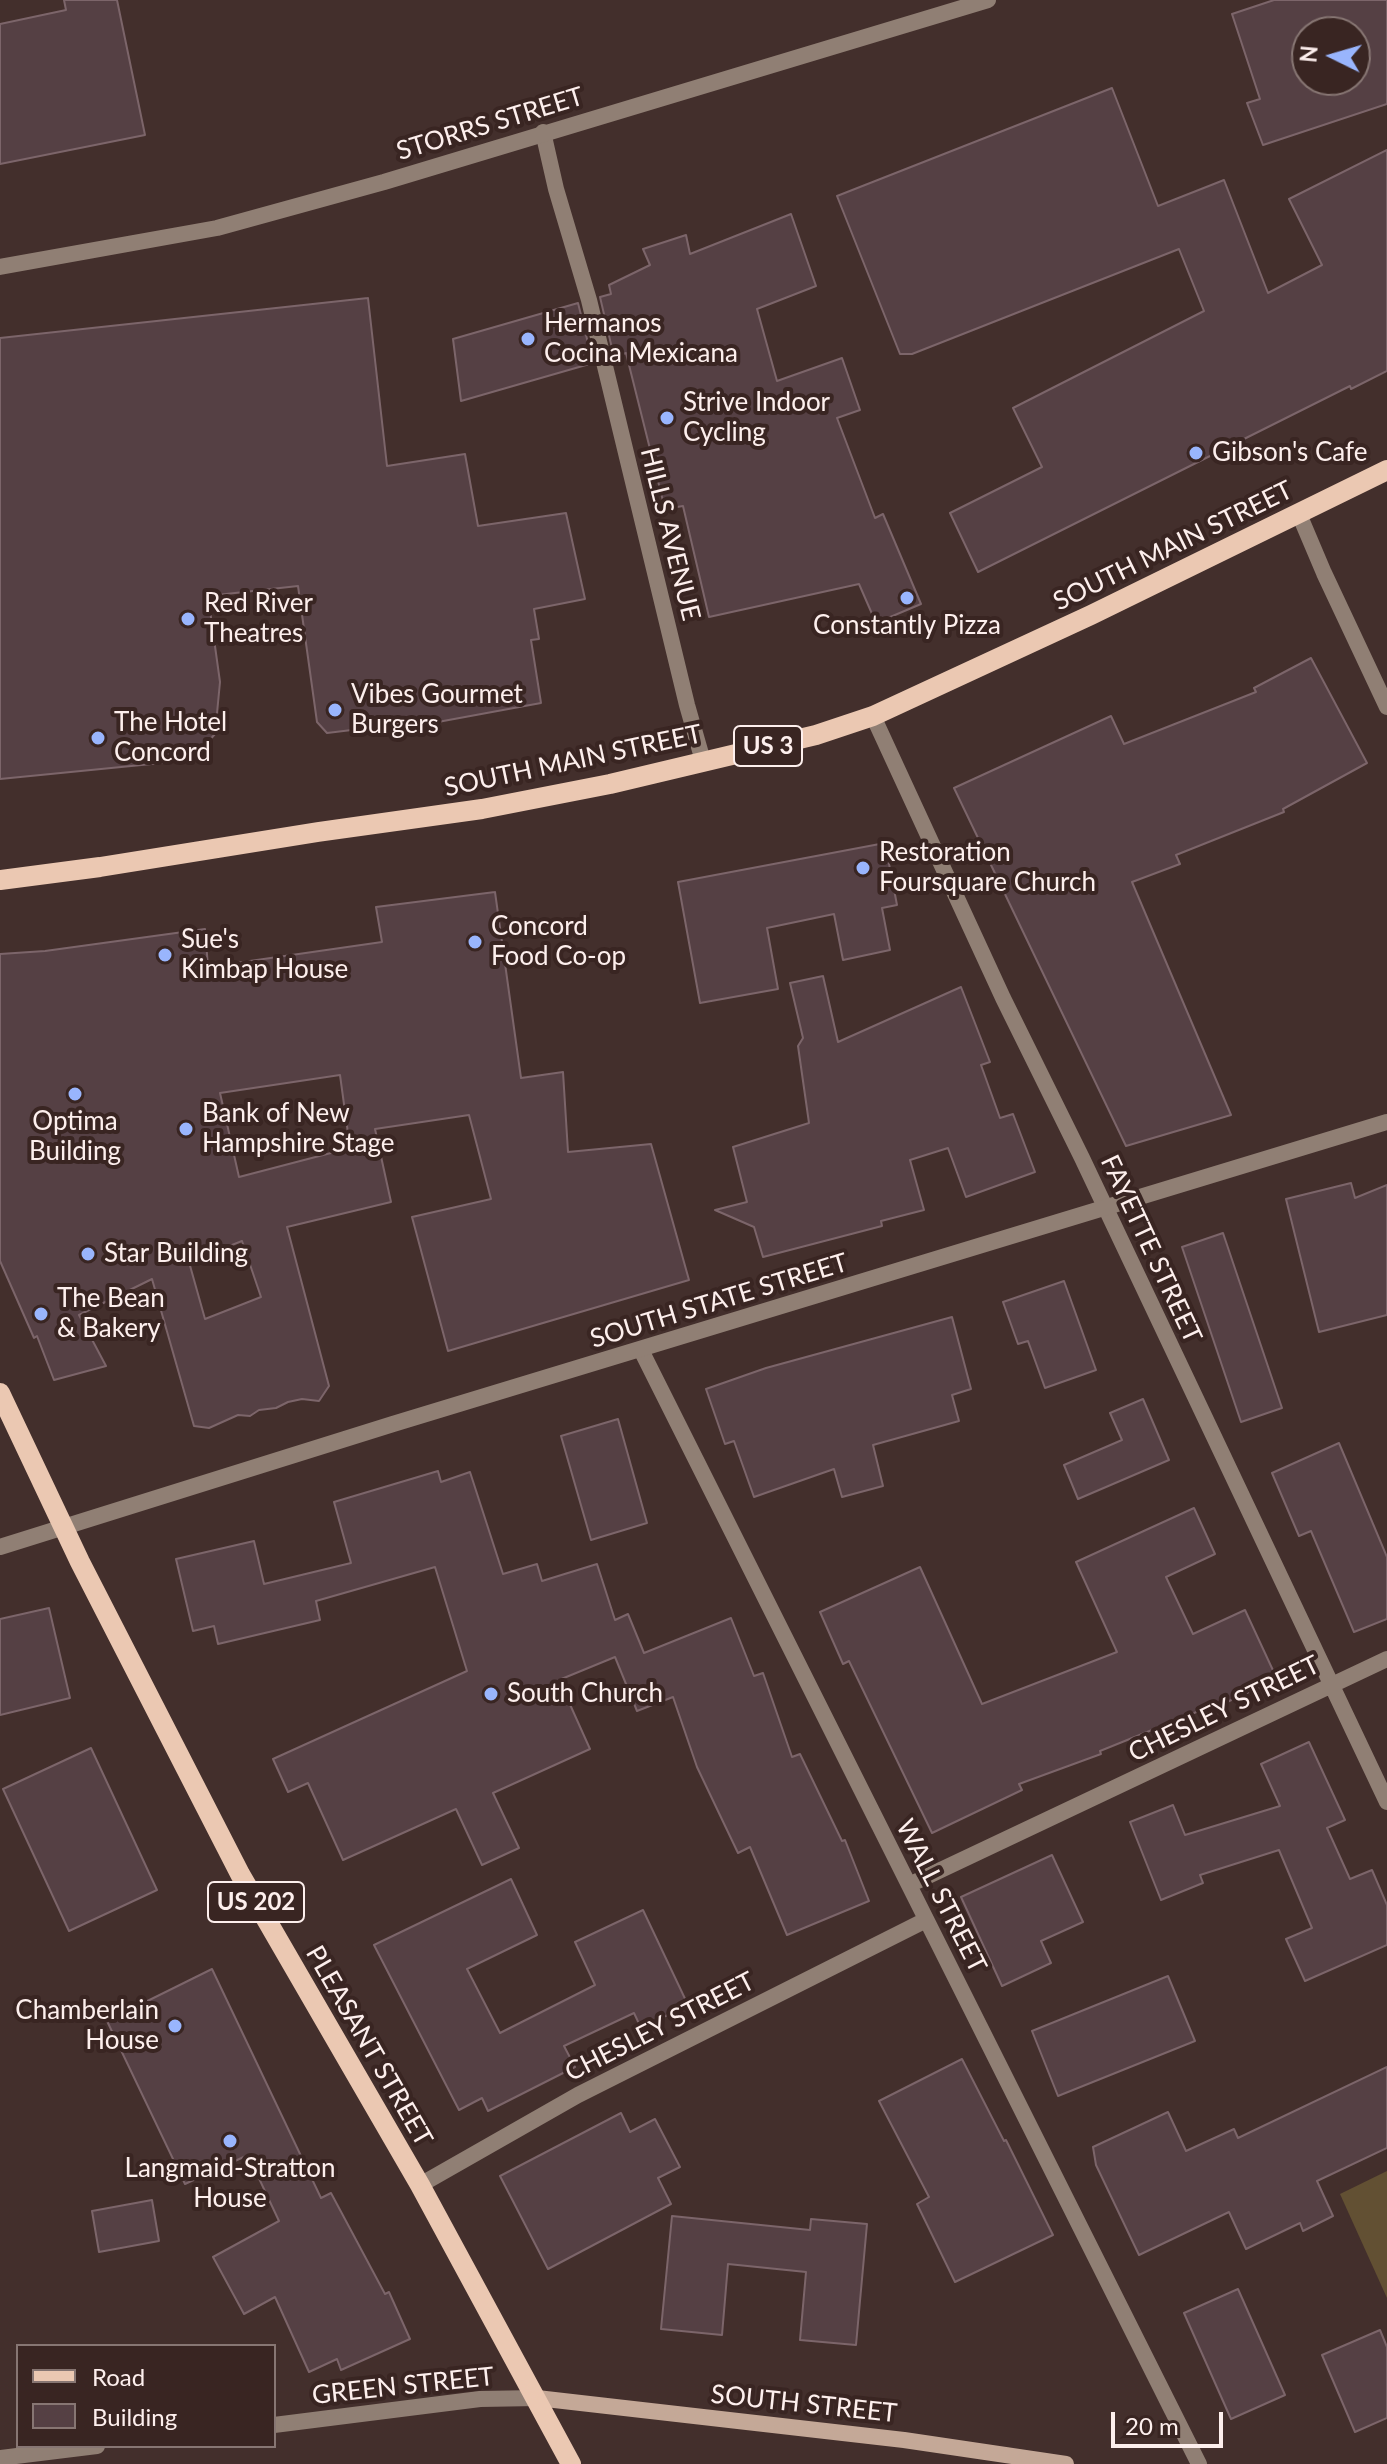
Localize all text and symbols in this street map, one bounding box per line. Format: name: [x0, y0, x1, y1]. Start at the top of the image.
north arrow: [1291, 16, 1371, 96]
text: N: [1294, 44, 1323, 64]
street label: STORRS STREET: [393, 81, 587, 167]
place label: Hermanos Cocina Mexicana: [544, 308, 738, 370]
marker: Hermanos Cocina Mexicana: [519, 330, 537, 348]
place label: Strive Indoor Cycling: [683, 387, 830, 448]
marker: Strive Indoor Cycling: [658, 409, 676, 427]
place label: Gibson's Cafe: [1212, 437, 1367, 469]
street label: HILLS AVENUE: [633, 444, 707, 624]
marker: Gibson's Cafe: [1187, 444, 1205, 462]
street label: SOUTH MAIN STREET: [1048, 474, 1298, 618]
place label: Red River Theatres: [204, 588, 313, 650]
marker: Constantly Pizza: [898, 589, 916, 607]
marker: Red River Theatres: [179, 610, 197, 628]
place label: Constantly Pizza: [813, 610, 1001, 642]
place label: Vibes Gourmet Burgers: [351, 679, 523, 740]
marker: Vibes Gourmet Burgers: [326, 701, 344, 719]
place label: The Hotel Concord: [114, 707, 227, 768]
street label: SOUTH MAIN STREET: [441, 718, 705, 804]
road number: US 3: [734, 726, 802, 766]
marker: The Hotel Concord: [89, 729, 107, 747]
place label: Restoration Foursquare Church: [879, 837, 1096, 898]
marker: Restoration Foursquare Church: [854, 859, 872, 877]
place label: Concord Food Co-op: [491, 911, 626, 972]
place label: Sue's Kimbap House: [181, 924, 348, 986]
marker: Concord Food Co-op: [466, 933, 484, 951]
marker: Sue's Kimbap House: [156, 946, 174, 964]
marker: Optima Building: [66, 1085, 84, 1103]
place label: Bank of New Hampshire Stage: [202, 1098, 394, 1160]
place label: Optima Building: [29, 1106, 121, 1168]
marker: Bank of New Hampshire Stage: [177, 1120, 195, 1138]
street label: FAYETTE STREET: [1094, 1150, 1208, 1348]
place label: Star Building: [104, 1238, 248, 1270]
marker: Star Building: [79, 1245, 97, 1263]
street label: SOUTH STATE STREET: [587, 1247, 851, 1355]
place label: The Bean & Bakery: [57, 1283, 165, 1344]
marker: The Bean & Bakery: [32, 1305, 50, 1323]
street label: CHESLEY STREET: [1123, 1649, 1325, 1769]
place label: South Church: [507, 1678, 663, 1710]
marker: South Church: [482, 1685, 500, 1703]
street label: WALL STREET: [889, 1814, 993, 1978]
road number: US 202: [208, 1882, 304, 1922]
street label: PLEASANT STREET: [299, 1940, 439, 2152]
street label: CHESLEY STREET: [560, 1966, 760, 2088]
place label: Chamberlain House: [15, 1995, 159, 2056]
marker: Chamberlain House: [166, 2017, 184, 2035]
marker: Langmaid-Stratton House: [221, 2132, 239, 2150]
place label: Langmaid-Stratton House: [125, 2153, 335, 2214]
legend: [16, 2344, 276, 2448]
street label: GREEN STREET: [310, 2361, 496, 2411]
text: Road: [92, 2362, 145, 2391]
street label: SOUTH STREET: [709, 2379, 899, 2429]
scale bar: [1115, 2396, 1227, 2446]
text: Building: [92, 2402, 177, 2431]
text: 20 m: [1125, 2411, 1179, 2440]

